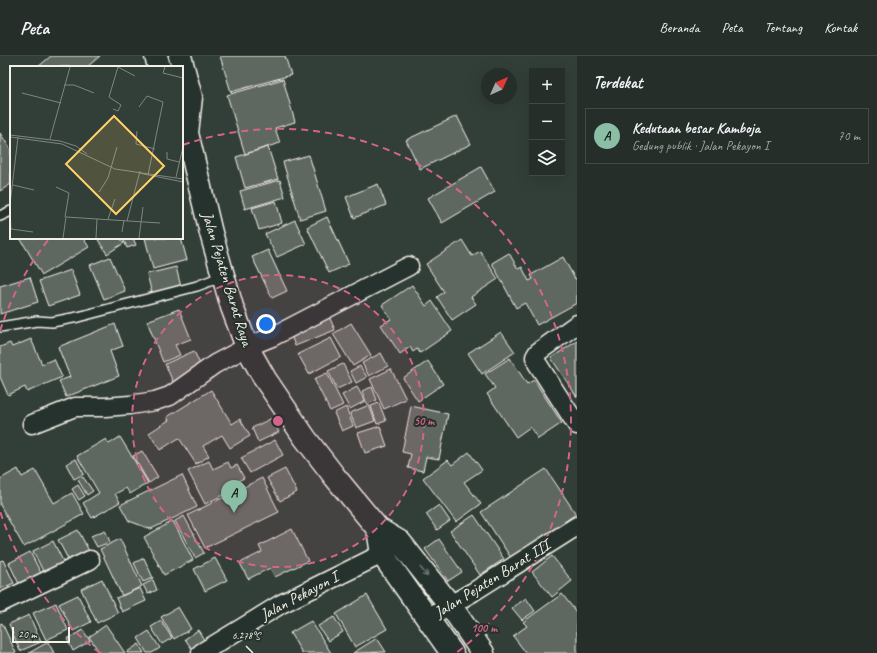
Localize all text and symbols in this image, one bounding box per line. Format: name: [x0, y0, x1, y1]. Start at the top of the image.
text: Peta: [20, 16, 49, 40]
text: Beranda: [660, 19, 700, 36]
text: Peta: [722, 19, 743, 36]
text: Tentang: [765, 19, 802, 36]
text: Kontak: [824, 19, 857, 36]
inset map: [10, 66, 183, 239]
north arrow: [481, 68, 517, 104]
map controls: [529, 68, 565, 176]
button: +: [529, 68, 565, 104]
text: Terdekat: [593, 72, 643, 93]
button: −: [529, 104, 565, 140]
text: Kedutaan besar Kamboja: [632, 119, 760, 138]
text: A: [604, 128, 610, 144]
text: 70 m: [838, 128, 860, 144]
text: Gedung publik · Jalan Pekayon I: [632, 138, 769, 154]
button: layers: [529, 140, 565, 176]
street label: Jalan Pejaten Barat Raya: [197, 208, 257, 350]
your location: [256, 314, 276, 334]
text: 50 m: [414, 413, 435, 429]
centre of rings: [271, 414, 285, 428]
pin: A: [221, 480, 247, 513]
street label: Jalan Pejaten Barat III: [430, 534, 557, 623]
street label: Jalan Pekayon I: [256, 565, 345, 625]
one-way arrow: [420, 567, 429, 578]
text: 100 m: [471, 620, 498, 636]
scale bar: [12, 625, 70, 644]
text: 20 m: [18, 627, 37, 641]
text: 6.278°S: [232, 629, 262, 642]

